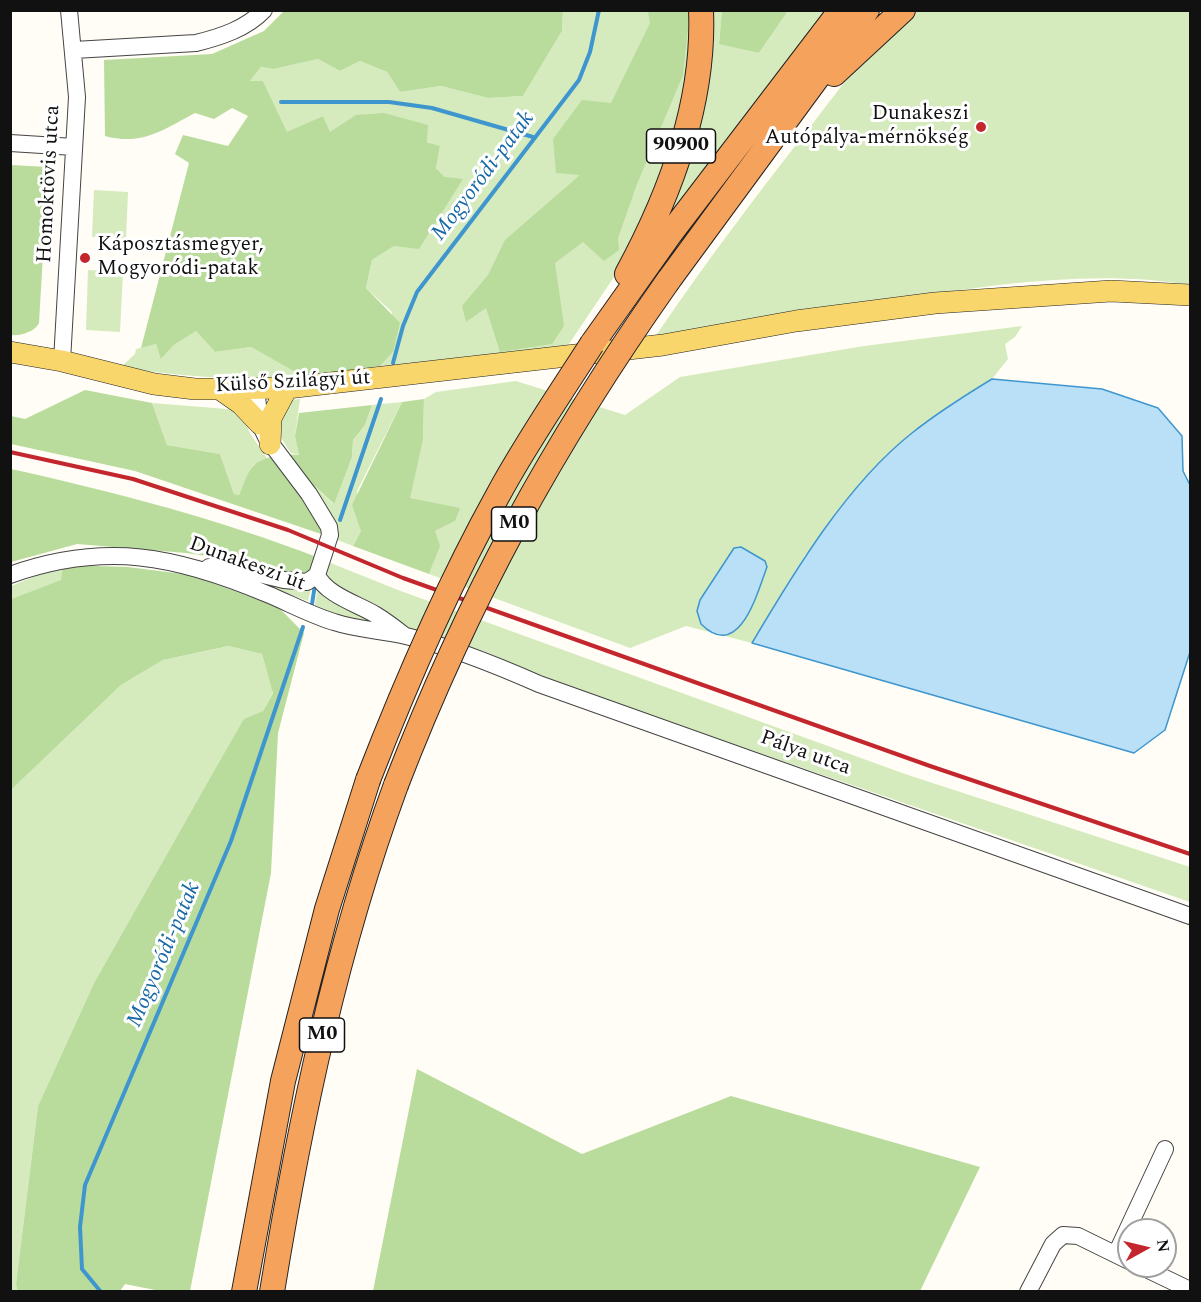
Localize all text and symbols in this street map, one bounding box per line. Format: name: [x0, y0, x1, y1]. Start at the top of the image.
place label: Dunakeszi Autópálya-mérnökség: [765, 102, 969, 152]
street label: Homoktövis utca: [33, 104, 67, 264]
water label: Mogyoródi-patak: [427, 107, 541, 247]
marker: Dunakeszi Autópálya-mérnökség: [974, 120, 988, 134]
road number: 90900: [646, 129, 716, 163]
place label: Káposztásmegyer, Mogyoródi-patak: [97, 233, 264, 283]
marker: Káposztásmegyer, Mogyoródi-patak: [78, 251, 92, 265]
street label: Külső Szilágyi út: [215, 366, 371, 400]
road number: M0: [492, 507, 536, 541]
street label: Dunakeszi út: [185, 532, 309, 598]
street label: Pálya utca: [756, 726, 854, 782]
water label: Mogyoródi-patak: [123, 878, 207, 1032]
road number: M0: [300, 1018, 344, 1052]
north arrow: [1117, 1218, 1177, 1278]
text: N: [1150, 1238, 1176, 1254]

